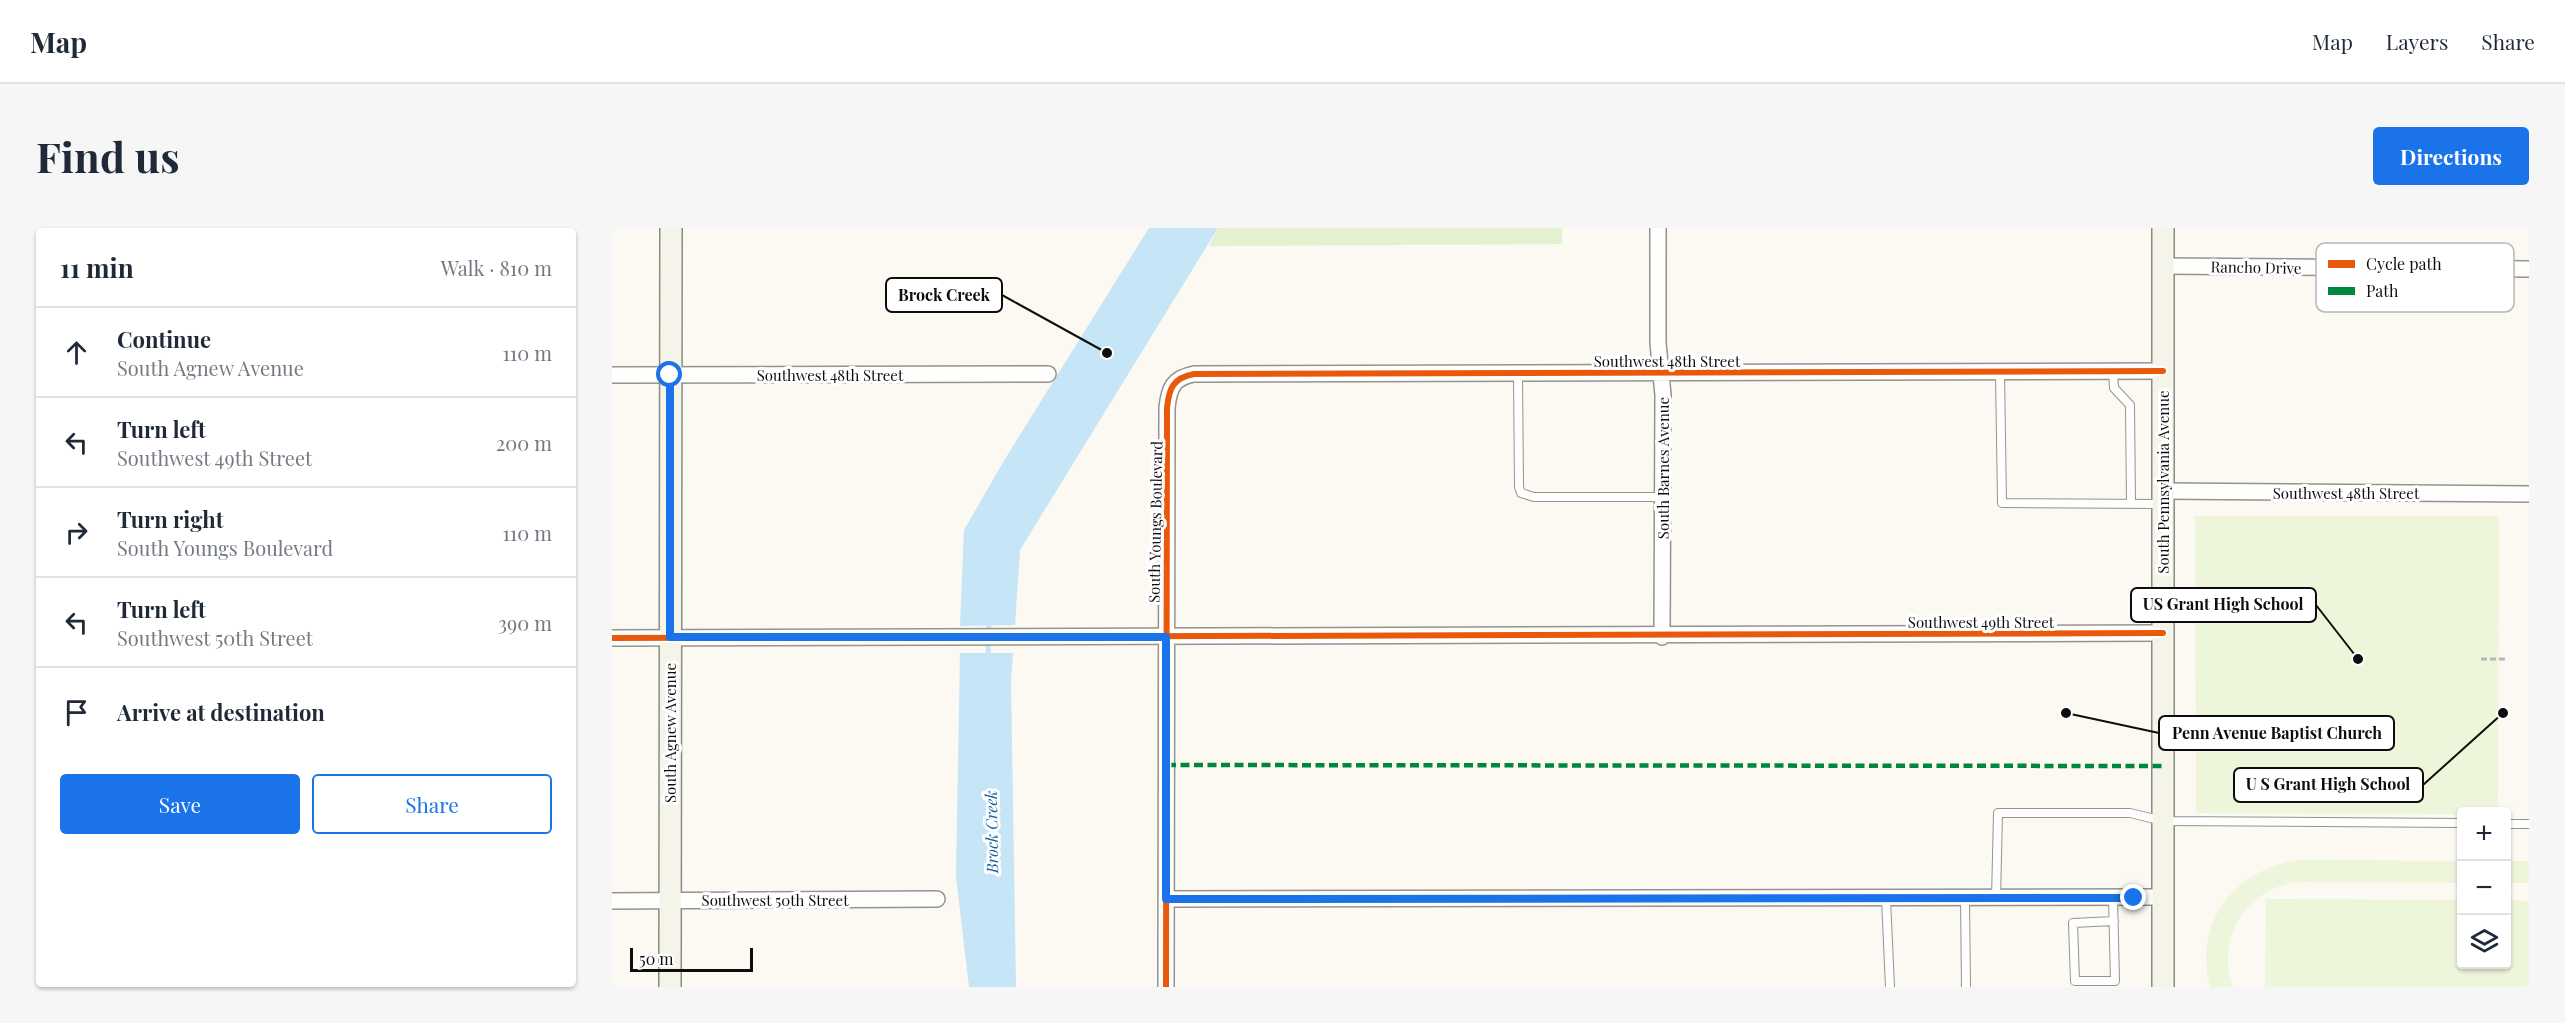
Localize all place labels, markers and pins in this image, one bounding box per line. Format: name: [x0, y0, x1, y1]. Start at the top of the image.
callout: Brock Creek: [886, 278, 1002, 312]
callout: US Grant High School: [2131, 588, 2316, 622]
callout: Penn Avenue Baptist Church: [2159, 716, 2394, 750]
callout: U S Grant High School: [2234, 768, 2423, 802]

